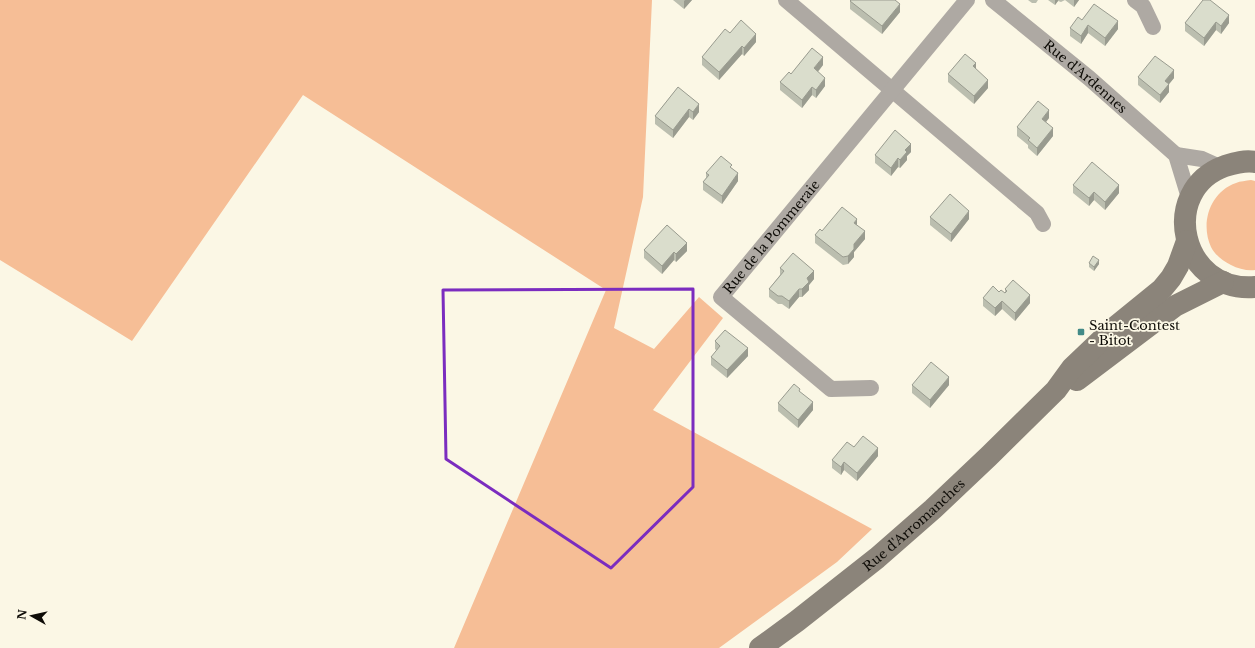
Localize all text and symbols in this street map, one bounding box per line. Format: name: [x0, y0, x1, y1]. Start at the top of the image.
street label: Rue d'Ardennes: [1040, 37, 1131, 117]
street label: Rue de la Pommeraie: [719, 176, 824, 297]
place label: Saint-Contest - Bitot: [1089, 317, 1180, 349]
marker: Saint-Contest - Bitot: [1076, 327, 1086, 337]
street label: Rue d'Arromanches: [859, 475, 969, 575]
north arrow: [12, 596, 52, 636]
text: N: [14, 608, 30, 621]

